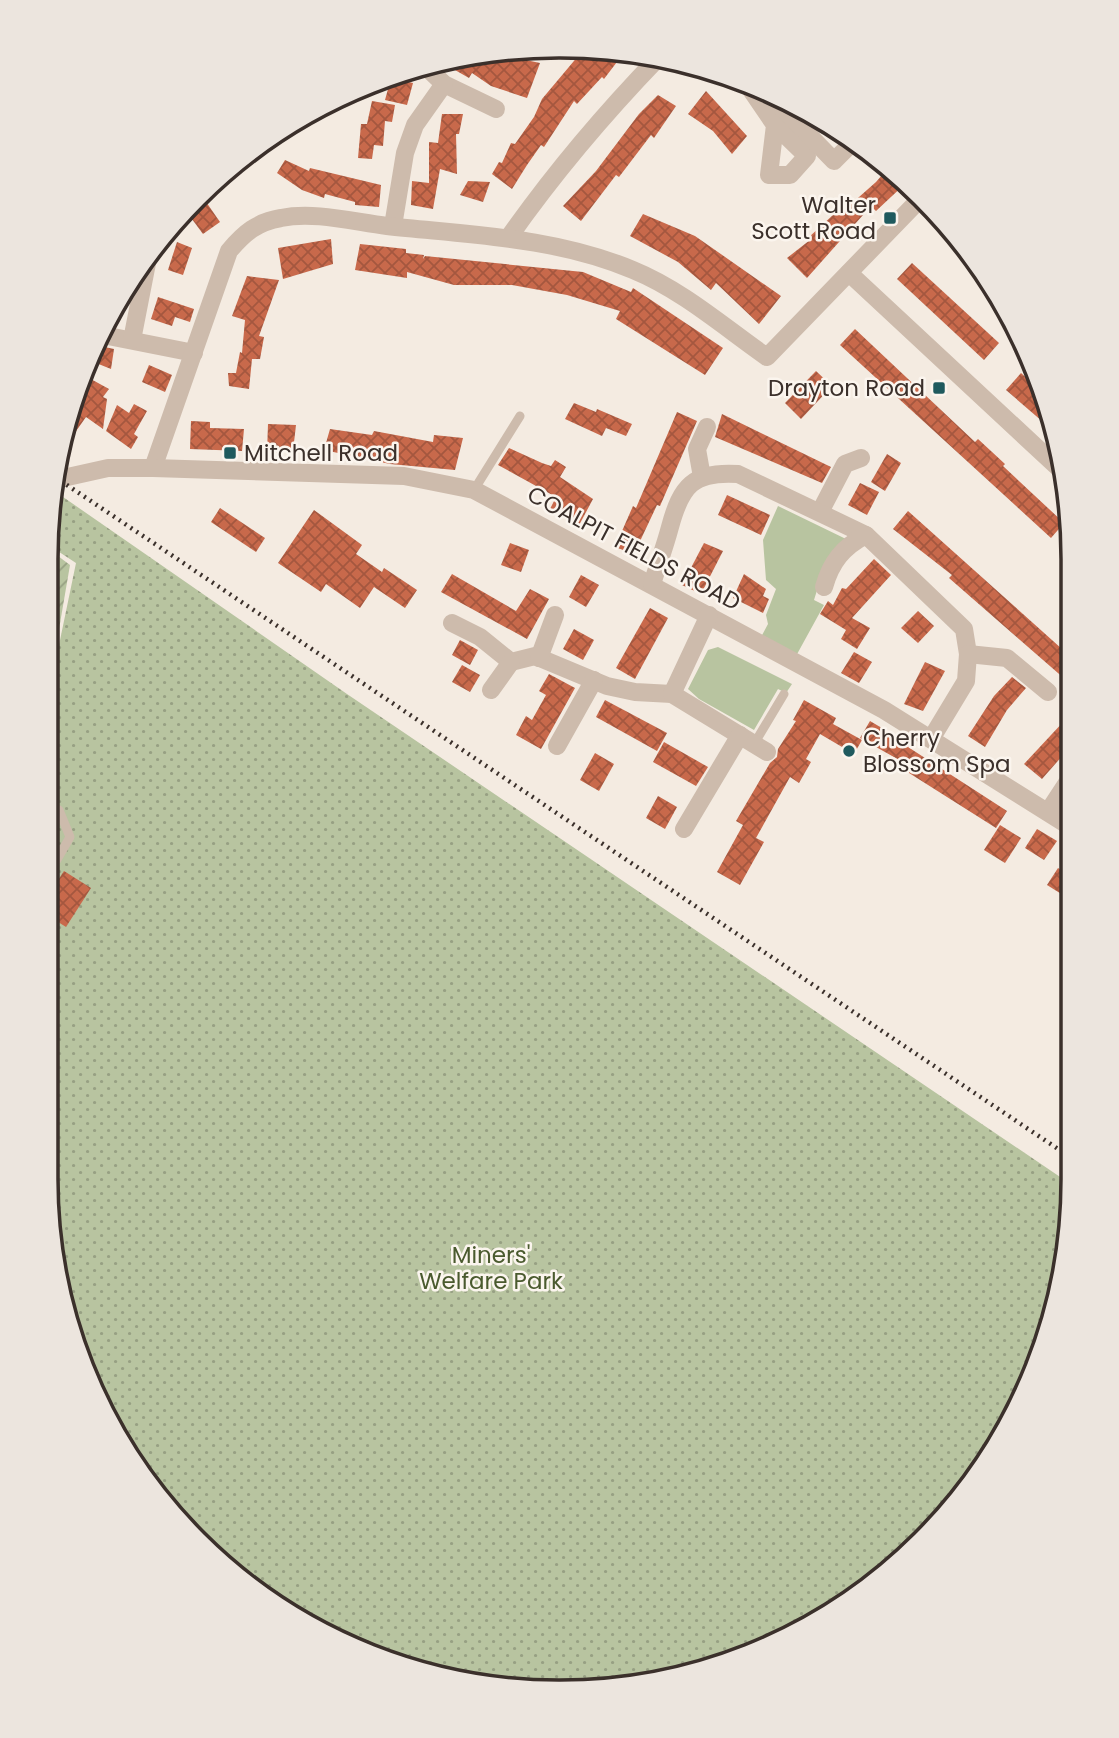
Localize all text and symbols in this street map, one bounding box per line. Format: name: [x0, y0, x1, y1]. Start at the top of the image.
place label: Walter Scott Road: [751, 189, 876, 247]
marker: Walter Scott Road: [882, 210, 898, 226]
place label: Drayton Road: [768, 372, 925, 404]
marker: Drayton Road: [931, 380, 947, 396]
place label: Mitchell Road: [244, 437, 398, 469]
marker: Mitchell Road: [222, 445, 238, 461]
street label: COALPIT FIELDS ROAD: [522, 478, 746, 618]
place label: Cherry Blossom Spa: [863, 722, 1011, 780]
marker: Cherry Blossom Spa: [841, 743, 857, 759]
park label: Miners' Welfare Park: [419, 1239, 563, 1297]

